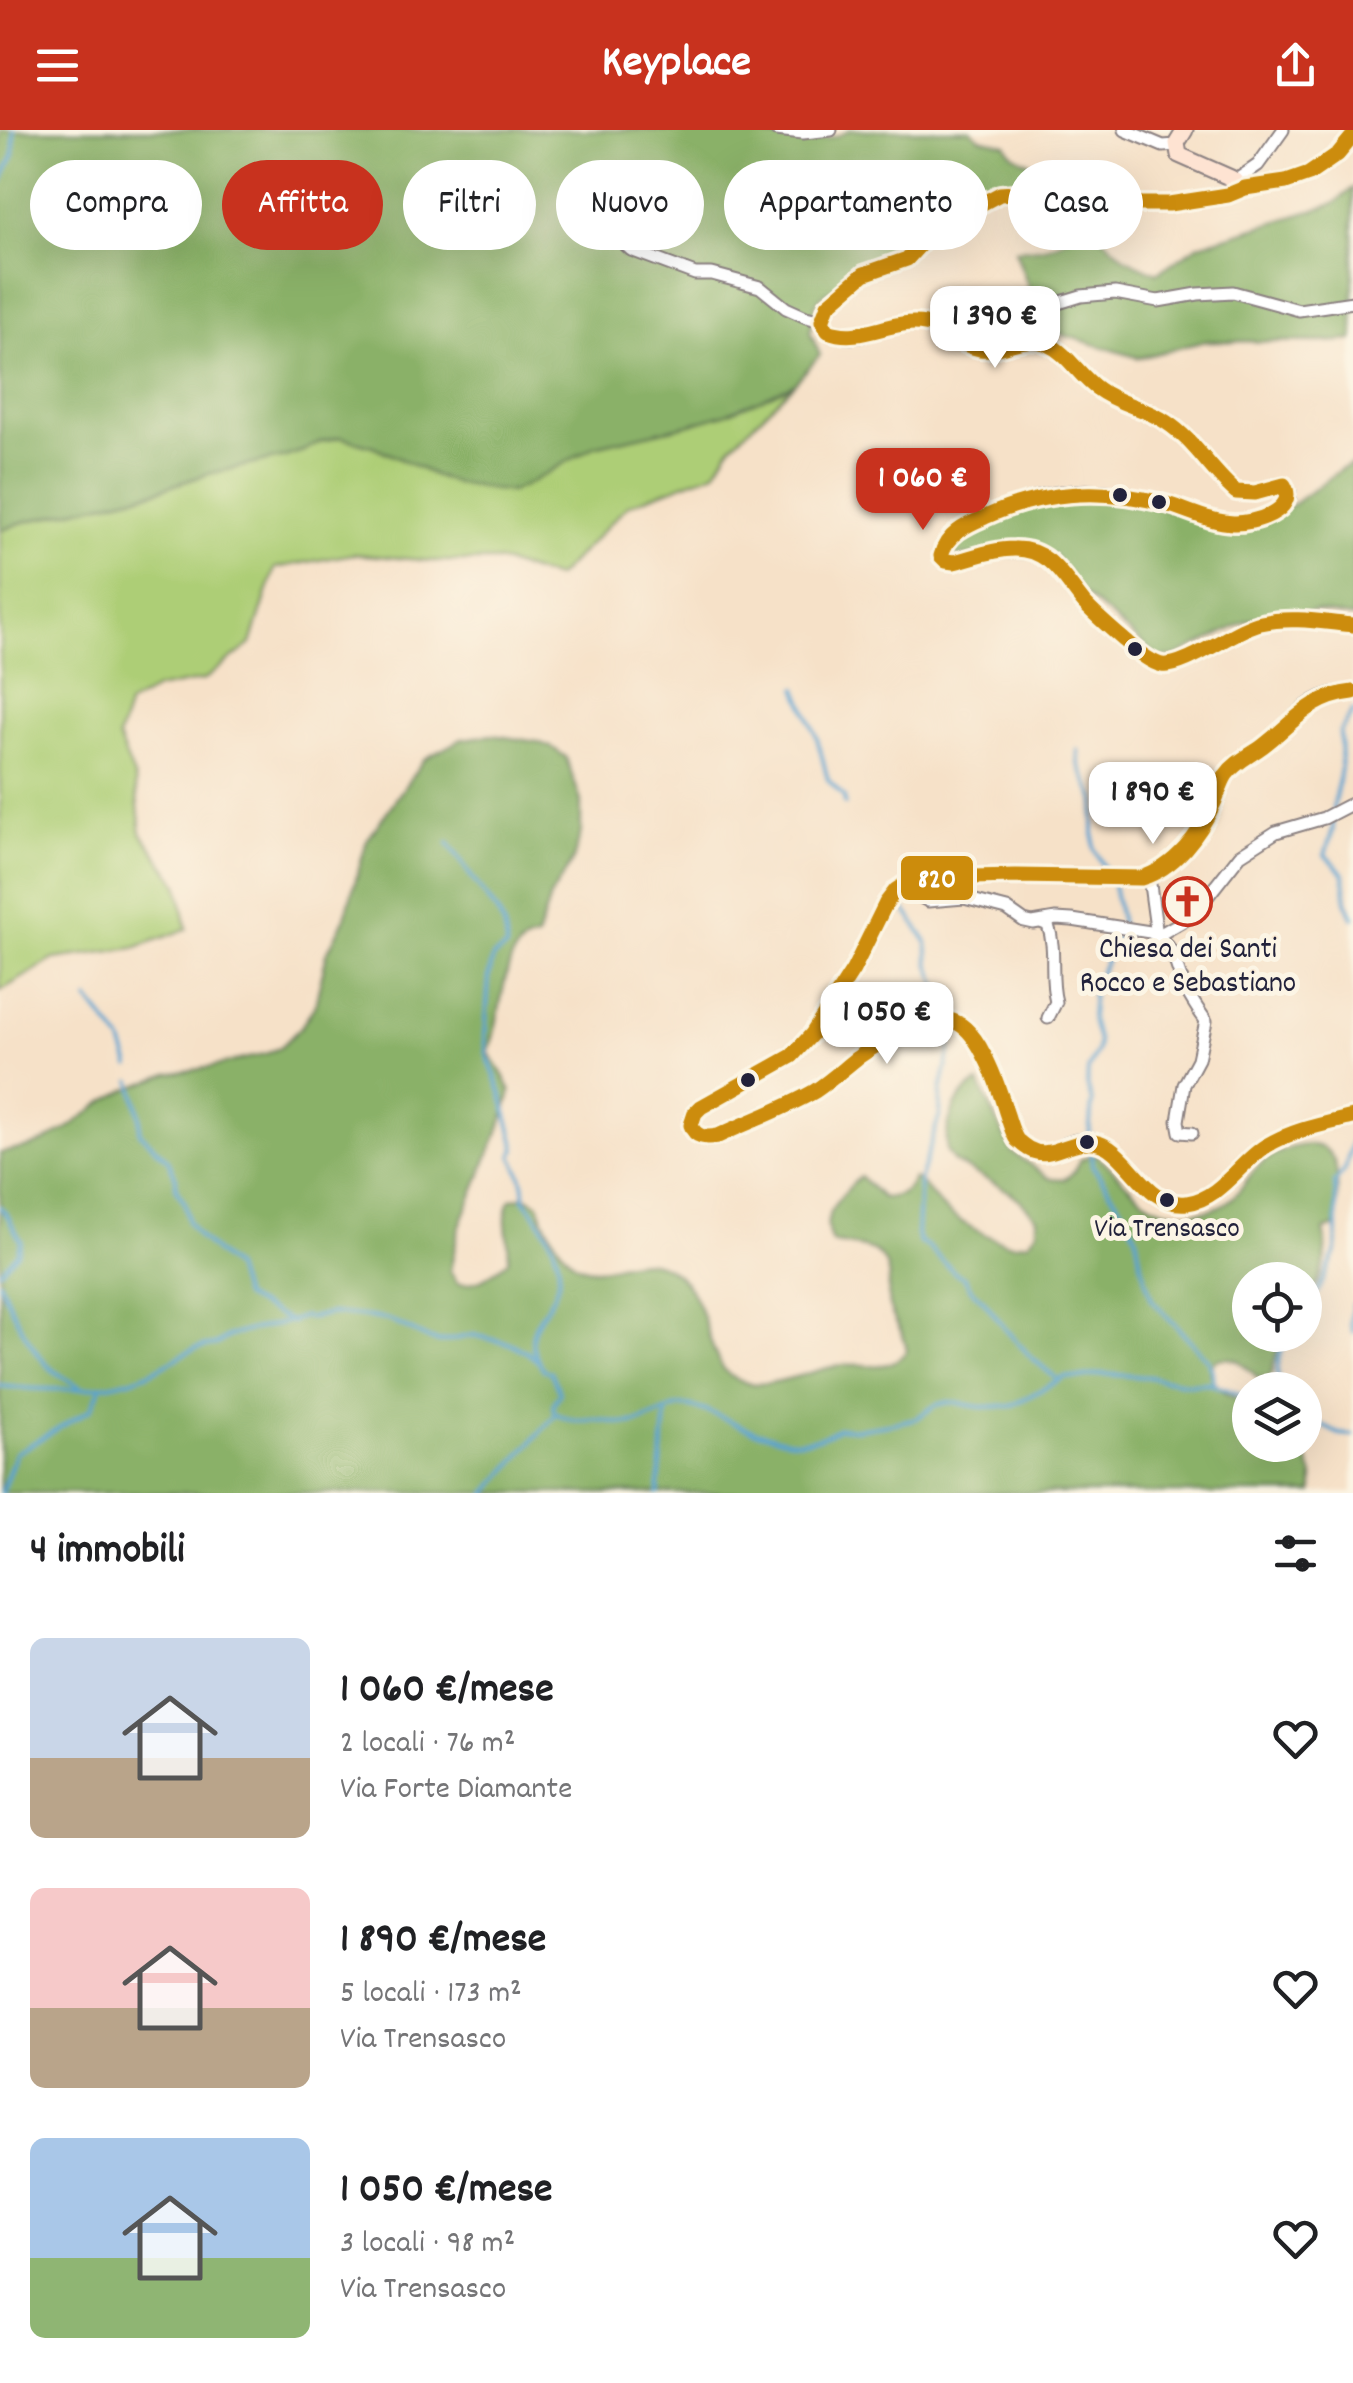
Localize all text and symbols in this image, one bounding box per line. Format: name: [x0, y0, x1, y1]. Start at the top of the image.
text: Keyplace: [602, 33, 751, 97]
icon: menu: [30, 38, 85, 93]
icon: share: [1268, 38, 1323, 93]
chip: Compra: [30, 160, 202, 250]
chip: Affitta: [222, 160, 383, 250]
chip: Filtri: [403, 160, 536, 250]
chip: Nuovo: [556, 160, 704, 250]
chip: Appartamento: [724, 160, 988, 250]
chip: Casa: [1008, 160, 1143, 250]
pin: 1 390 €: [903, 286, 1087, 371]
text: 1 390 €: [952, 295, 1038, 341]
pin: 1 060 €: [831, 448, 1015, 533]
text: 1 060 €: [878, 457, 968, 503]
unlabelled marker: [1110, 485, 1130, 505]
unlabelled marker: [1149, 492, 1169, 512]
unlabelled marker: [1125, 639, 1145, 659]
pin: 1 890 €: [1061, 762, 1245, 847]
text: 1 890 €: [1111, 771, 1195, 817]
line badge: 820: [899, 854, 975, 902]
text: 820: [918, 862, 956, 902]
church icon: Chiesa dei Santi Rocco e Sebastiano: [1162, 876, 1214, 928]
place label: Chiesa dei Santi Rocco e Sebastiano: [1080, 930, 1296, 1007]
pin: 1 050 €: [795, 982, 979, 1067]
text: 1 050 €: [842, 991, 932, 1037]
unlabelled marker: [738, 1070, 758, 1090]
unlabelled marker: [1077, 1132, 1097, 1152]
marker: Via Trensasco: [1157, 1190, 1177, 1210]
place label: Via Trensasco: [1094, 1211, 1240, 1251]
map controls: [1232, 1262, 1322, 1462]
button: locate: [1232, 1262, 1322, 1352]
button: layers: [1232, 1372, 1322, 1462]
text: 4 immobili: [30, 1523, 185, 1583]
icon: filters: [1268, 1526, 1323, 1581]
text: 1 060 €/mese: [340, 1662, 554, 1722]
icon: home: [110, 1678, 230, 1798]
icon: heart: [1268, 1711, 1323, 1766]
text: 2 locali · 76 m²: [340, 1722, 515, 1768]
text: Via Forte Diamante: [340, 1768, 572, 1814]
text: 1 890 €/mese: [340, 1912, 546, 1972]
icon: home: [110, 1928, 230, 2048]
icon: heart: [1268, 1961, 1323, 2016]
text: 5 locali · 173 m²: [340, 1972, 522, 2018]
text: Via Trensasco: [340, 2018, 506, 2064]
text: 1 050 €/mese: [340, 2162, 553, 2222]
icon: home: [110, 2178, 230, 2298]
icon: heart: [1268, 2211, 1323, 2266]
text: 3 locali · 98 m²: [340, 2222, 515, 2268]
text: Via Trensasco: [340, 2268, 506, 2314]

